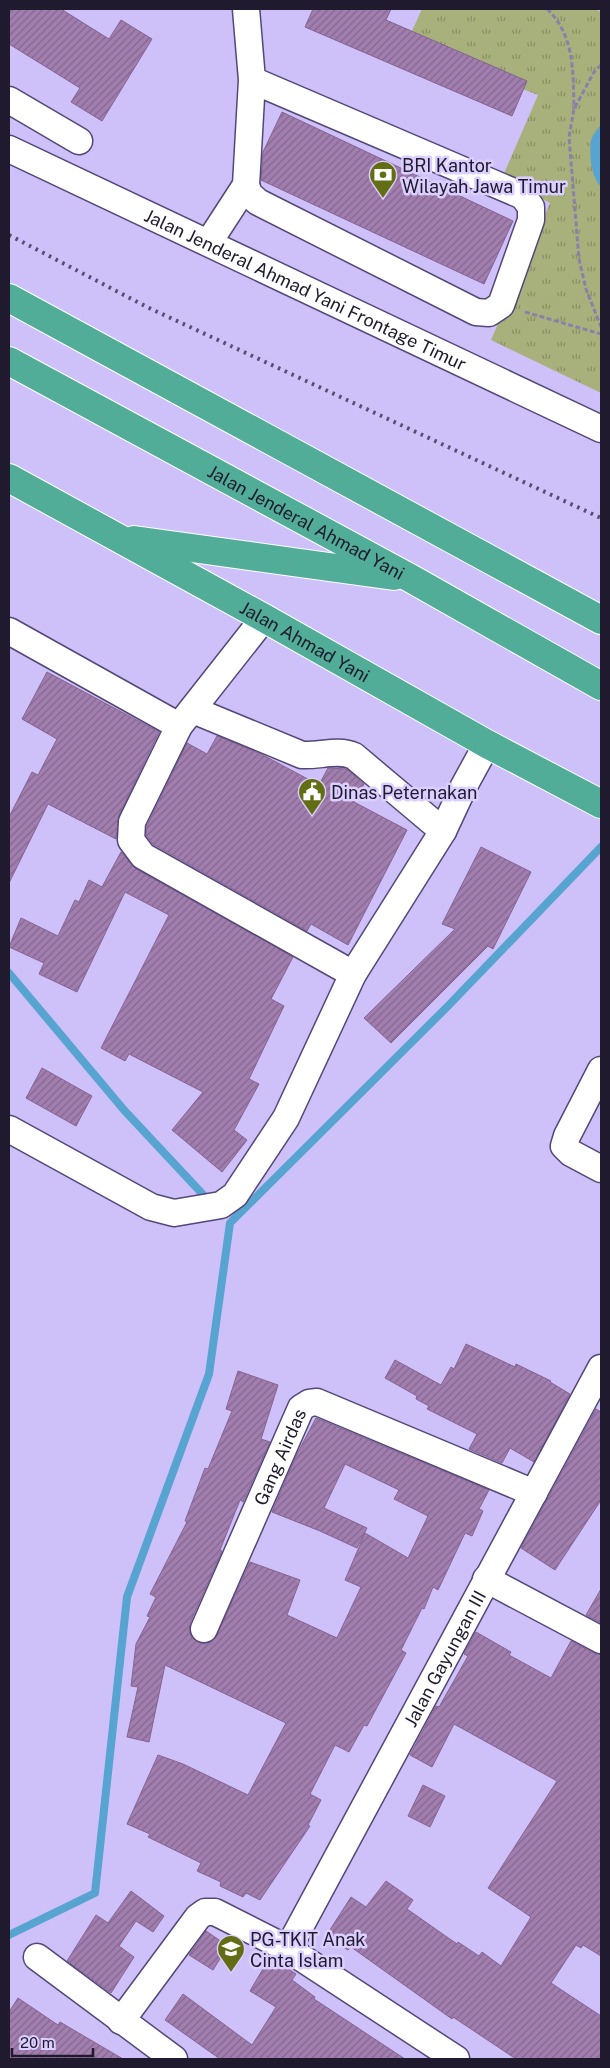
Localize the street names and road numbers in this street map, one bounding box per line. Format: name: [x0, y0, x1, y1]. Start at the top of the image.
street label: Jalan Jenderal Ahmad Yani Frontage Timur: [141, 204, 470, 374]
street label: Jalan Jenderal Ahmad Yani: [204, 460, 408, 584]
street label: Jalan Ahmad Yani: [236, 596, 374, 686]
street label: Gang Airdas: [249, 1405, 310, 1508]
street label: Jalan Gayungan III: [399, 1587, 490, 1730]

